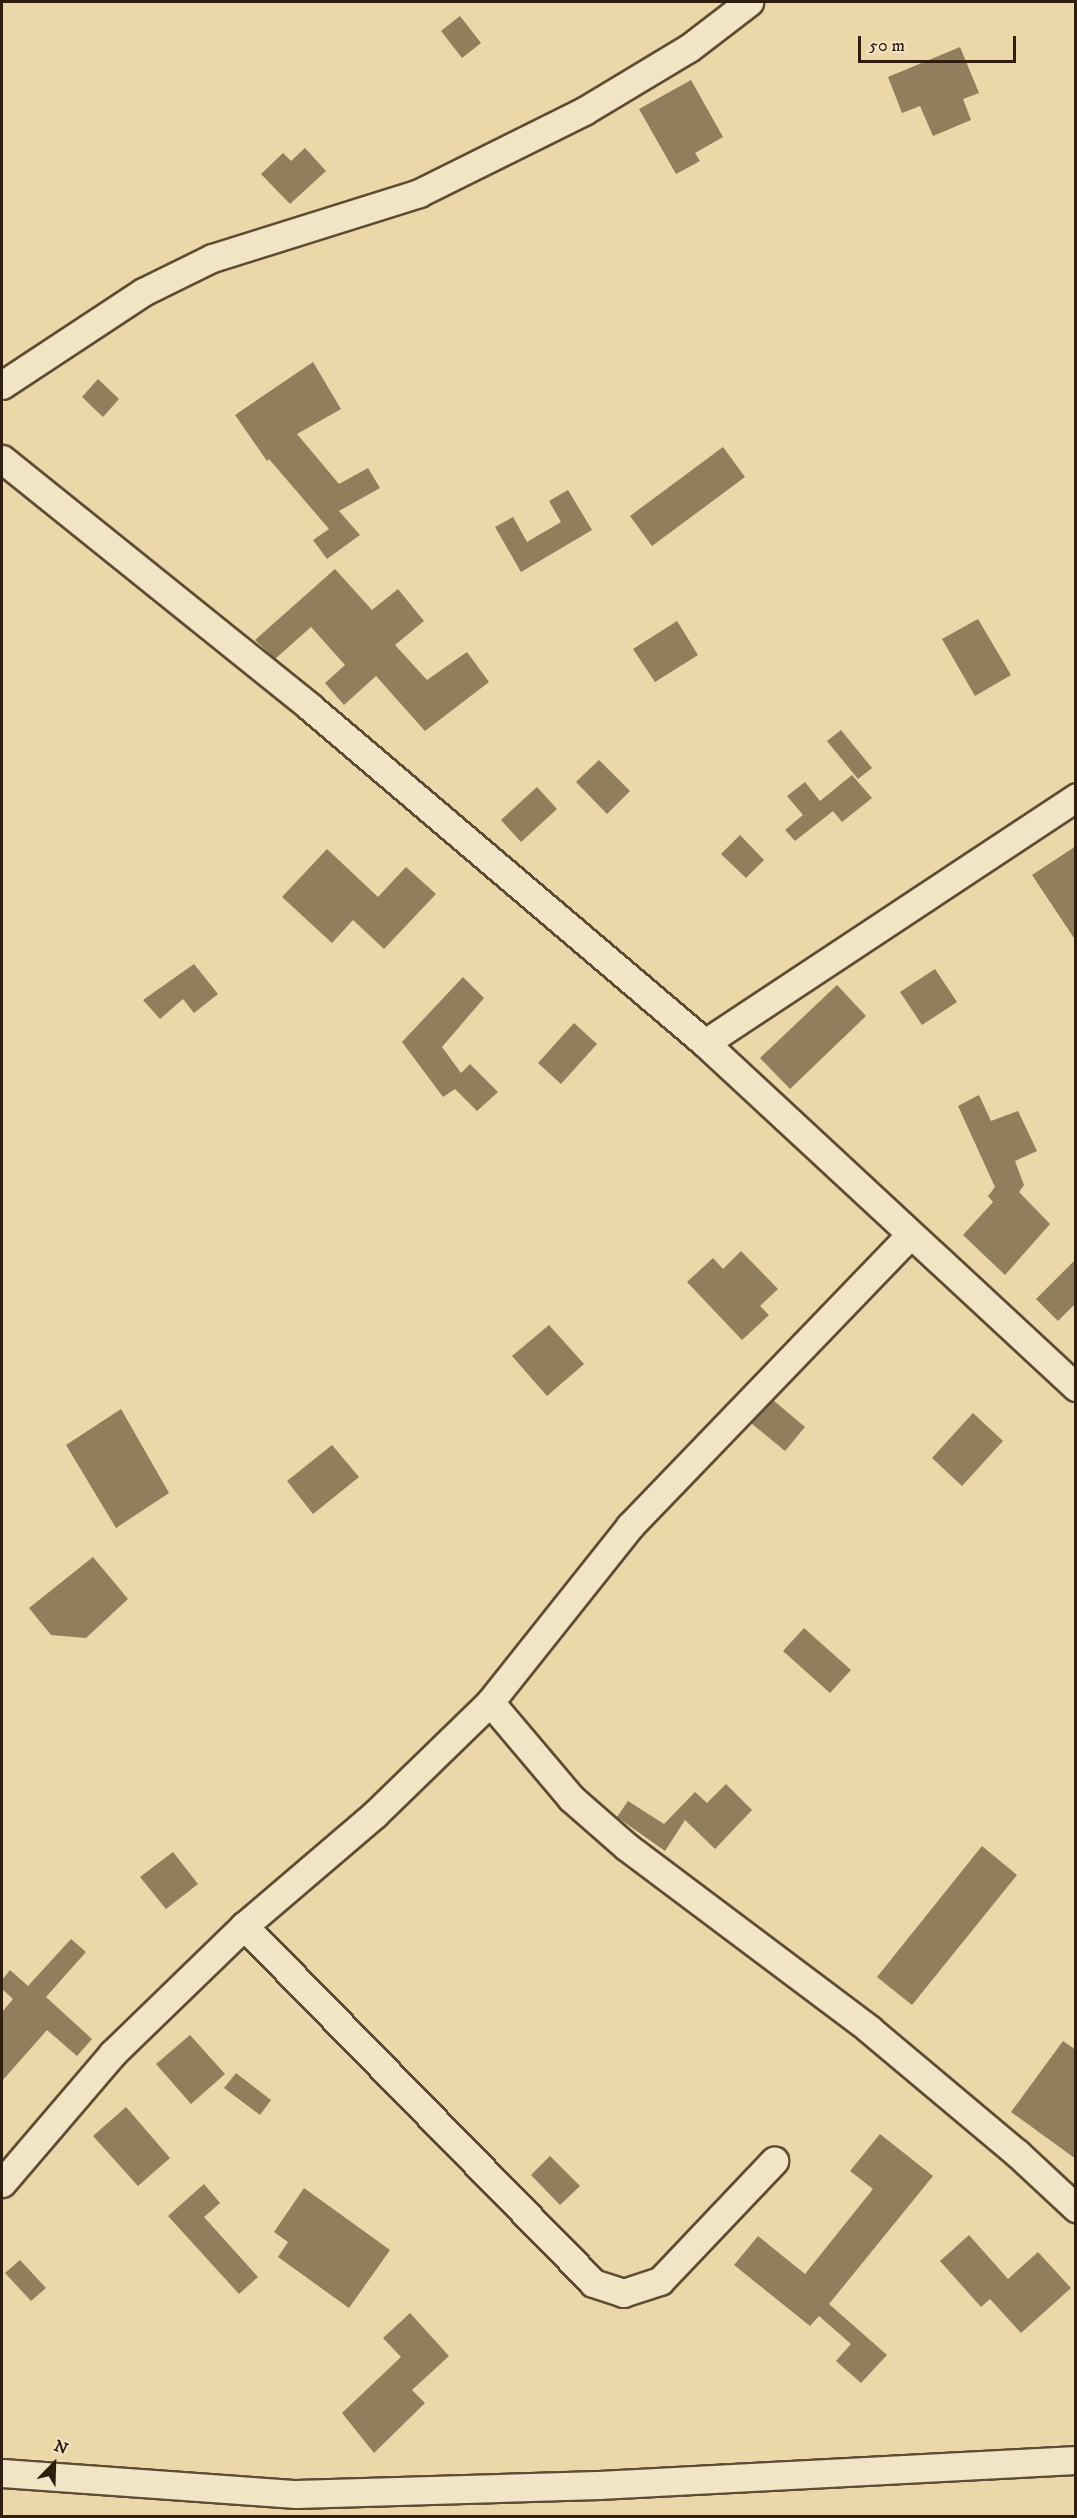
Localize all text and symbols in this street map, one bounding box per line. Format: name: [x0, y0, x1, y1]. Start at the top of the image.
scale bar: [861, 24, 1018, 62]
text: 50 m: [869, 35, 905, 57]
north arrow: [24, 2434, 84, 2494]
text: N: [51, 2436, 71, 2459]

